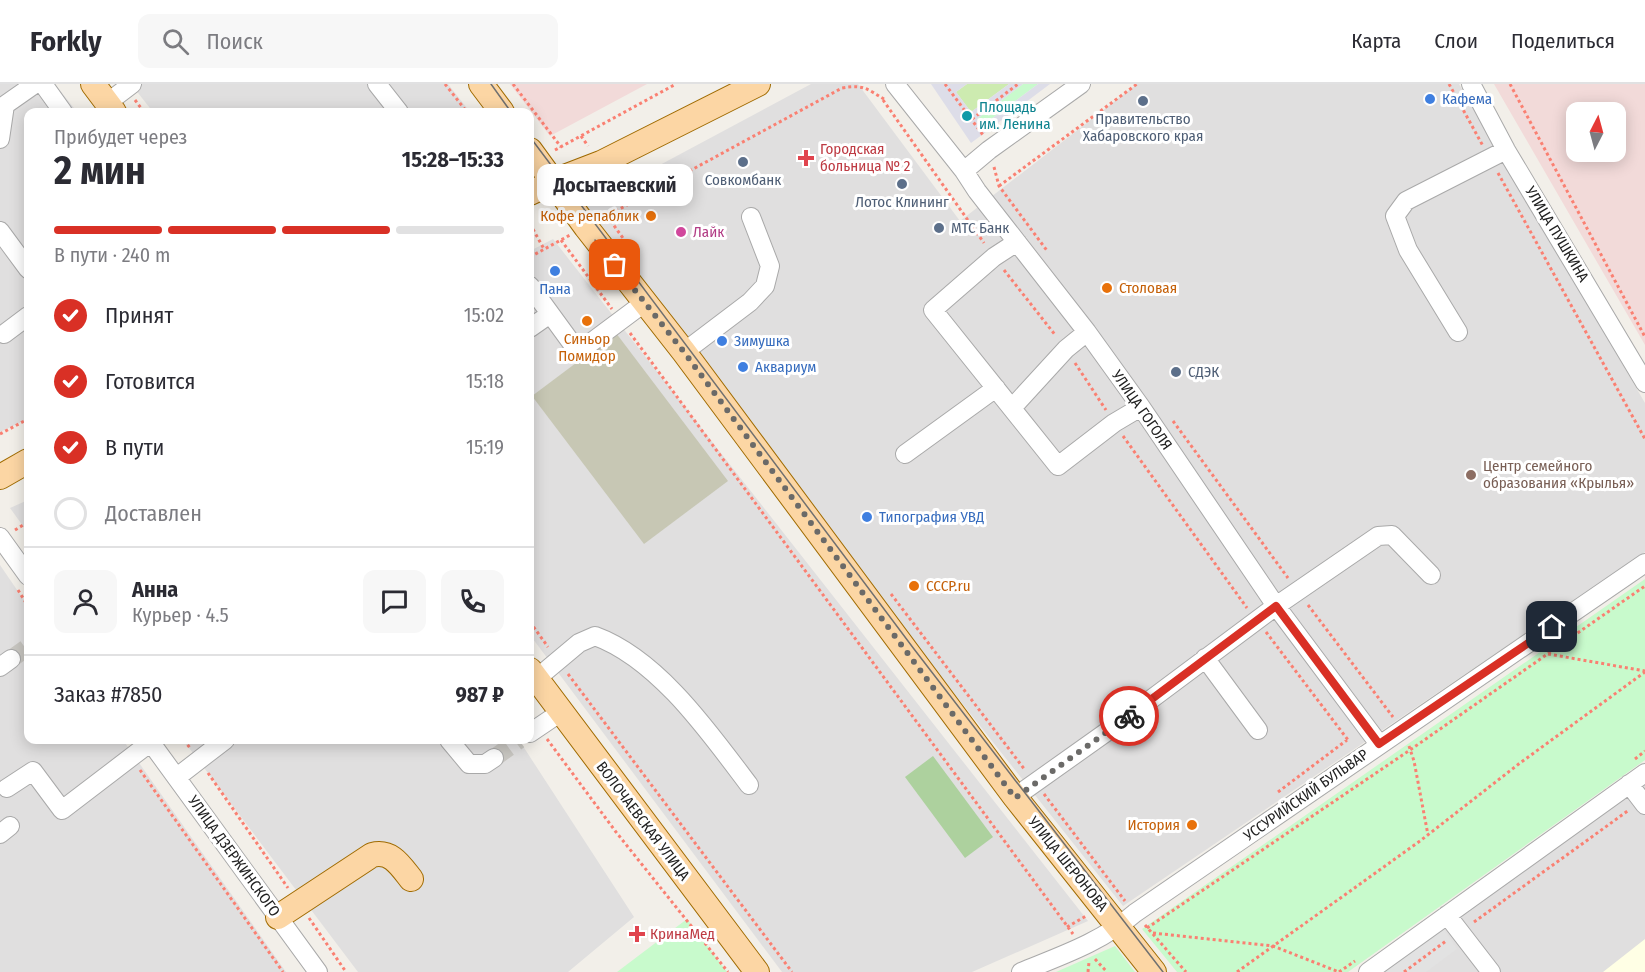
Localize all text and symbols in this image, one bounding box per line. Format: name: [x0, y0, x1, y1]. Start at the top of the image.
search box: [138, 14, 558, 68]
text: Forkly: [30, 25, 102, 58]
icon: search: [159, 25, 192, 58]
text: Поиск: [207, 28, 263, 55]
text: Карта: [1351, 28, 1401, 54]
text: Слои: [1434, 28, 1478, 54]
text: Поделиться: [1511, 28, 1615, 54]
place label: Кафема: [1442, 90, 1492, 108]
marker: Кафема: [1423, 92, 1437, 106]
marker: Правительство Хабаровского края: [1136, 94, 1150, 108]
place label: Площадь им. Ленина: [979, 98, 1051, 133]
north arrow: [1566, 102, 1626, 162]
map controls: [1566, 102, 1626, 162]
marker: Площадь им. Ленина: [960, 109, 974, 123]
place label: Правительство Хабаровского края: [1083, 110, 1203, 145]
text: Прибудет через: [54, 125, 187, 149]
place label: Городская больница № 2: [820, 140, 911, 175]
text: 15:28–15:33: [402, 146, 504, 173]
text: 2 мин: [54, 148, 146, 194]
marker: Городская больница № 2: [797, 149, 815, 167]
marker: Совкомбанк: [736, 155, 750, 169]
callout: Досытаевский: [537, 163, 693, 205]
place label: Совкомбанк: [705, 171, 781, 189]
text: Досытаевский: [553, 173, 677, 197]
marker: Лотос Клининг: [895, 177, 909, 191]
street label: УЛИЦА ПУШКИНА: [1521, 182, 1593, 285]
place label: Лотос Клининг: [855, 193, 949, 211]
place label: Кофе репаблик: [540, 207, 639, 225]
marker: Кофе репаблик: [644, 209, 658, 223]
place label: МТС Банк: [951, 219, 1009, 237]
marker: МТС Банк: [932, 221, 946, 235]
place label: Лайк: [693, 223, 724, 241]
marker: Лайк: [674, 225, 688, 239]
pin: [589, 239, 640, 290]
text: В пути · 240 m: [54, 243, 170, 267]
icon: bag: [598, 248, 631, 281]
marker: Пана: [548, 264, 562, 278]
place label: Столовая: [1119, 279, 1177, 297]
place label: Пана: [539, 280, 571, 298]
marker: Столовая: [1100, 281, 1114, 295]
icon: check: [54, 299, 87, 332]
text: Принят: [105, 302, 173, 329]
text: 15:02: [464, 303, 504, 327]
marker: Синьор Помидор: [580, 314, 594, 328]
place label: Синьор Помидор: [558, 330, 616, 365]
place label: Зимушка: [734, 332, 790, 350]
marker: Зимушка: [715, 334, 729, 348]
place label: Аквариум: [755, 358, 816, 376]
marker: Аквариум: [736, 360, 750, 374]
place label: СДЭК: [1188, 363, 1219, 381]
icon: check: [54, 365, 87, 398]
marker: СДЭК: [1169, 365, 1183, 379]
street label: УЛИЦА ГОГОЛЯ: [1107, 366, 1176, 453]
text: Готовится: [105, 368, 196, 395]
text: 15:18: [466, 369, 504, 393]
icon: check: [54, 431, 87, 464]
text: В пути: [105, 434, 164, 461]
text: 15:19: [466, 435, 504, 459]
place label: Центр семейного образования «Крылья»: [1483, 457, 1634, 492]
marker: Центр семейного образования «Крылья»: [1464, 468, 1478, 482]
text: Доставлен: [105, 500, 202, 527]
place label: Типография УВД: [879, 508, 984, 526]
marker: Типография УВД: [860, 510, 874, 524]
button: person: [54, 570, 117, 633]
button: chat: [363, 570, 426, 633]
button: phone: [441, 570, 504, 633]
text: Анна: [132, 576, 178, 603]
place label: СССР.ru: [926, 577, 971, 595]
marker: СССР.ru: [907, 579, 921, 593]
pin: [1526, 601, 1577, 652]
text: Курьер · 4.5: [132, 603, 229, 627]
icon: home: [1535, 610, 1568, 643]
text: Заказ #7850: [54, 681, 162, 708]
text: 987 ₽: [455, 681, 504, 708]
courier: [1099, 686, 1159, 746]
icon: bike: [1113, 700, 1146, 733]
street label: УССУРИЙСКИЙ БУЛЬВАР: [1239, 745, 1372, 845]
street label: ВОЛОЧАЕВСКАЯ УЛИЦА: [592, 758, 694, 884]
street label: УЛИЦА ДЗЕРЖИНСКОГО: [184, 791, 284, 920]
street label: УЛИЦА ШЕРОНОВА: [1024, 812, 1112, 915]
place label: История: [1127, 816, 1180, 834]
marker: История: [1185, 818, 1199, 832]
marker: КринаМед: [628, 925, 646, 943]
place label: КринаМед: [650, 925, 715, 943]

